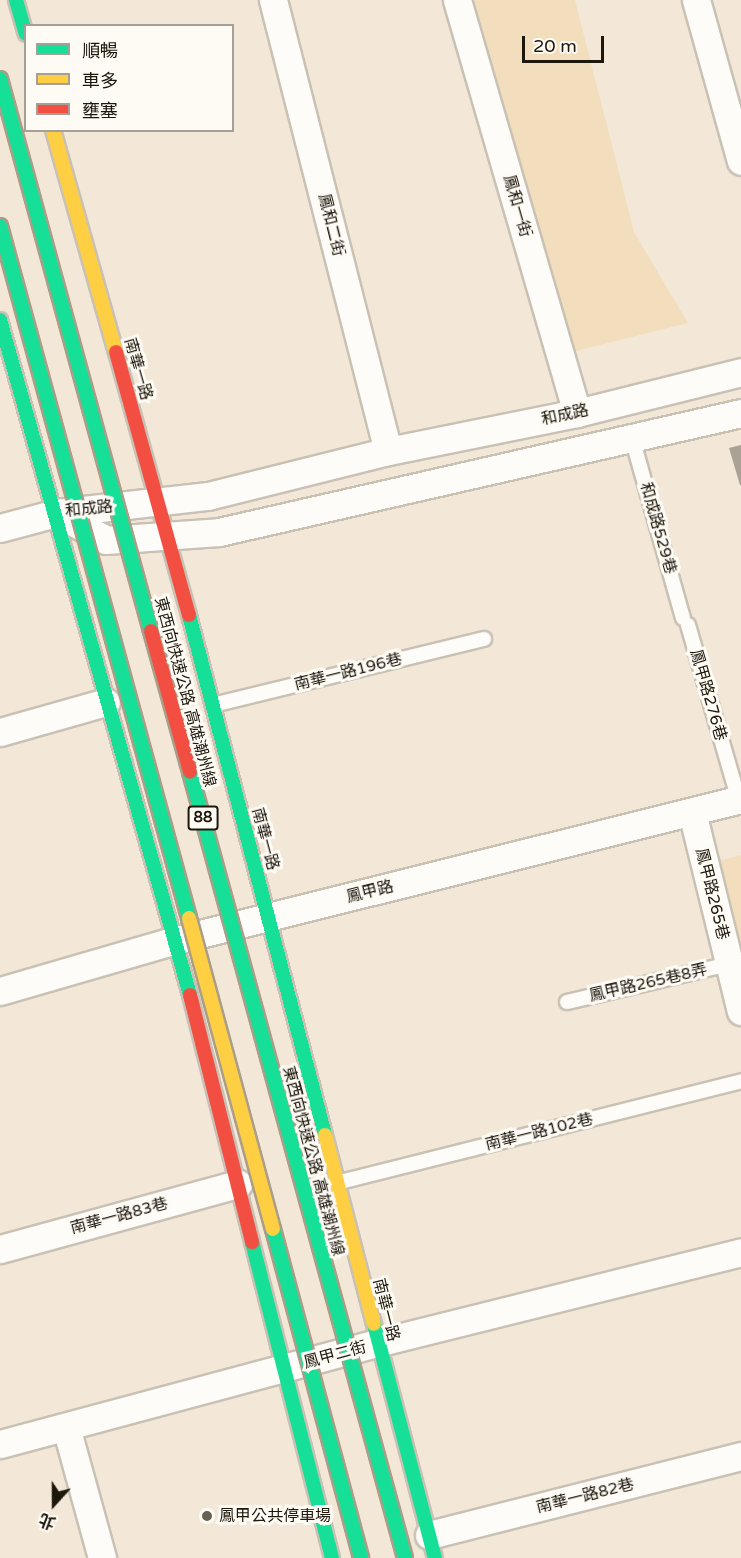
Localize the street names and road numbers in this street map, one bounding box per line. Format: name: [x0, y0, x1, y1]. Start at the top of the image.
street label: 鳳和一街: [499, 173, 535, 239]
street label: 鳳和二街: [314, 192, 348, 258]
street label: 南華一路: [120, 336, 156, 402]
street label: 和成路: [540, 401, 590, 429]
street label: 和成路529巷: [636, 480, 680, 576]
street label: 和成路: [64, 497, 114, 521]
street label: 東西向快速公路 高雄潮州線: [150, 595, 220, 789]
street label: 鳳甲路276巷: [686, 647, 730, 743]
street label: 南華一路196巷: [292, 649, 404, 695]
road number: 88: [186, 806, 220, 830]
street label: 南華一路: [247, 806, 283, 872]
street label: 鳳甲路265巷: [691, 846, 733, 942]
street label: 鳳甲路: [344, 877, 396, 907]
street label: 鳳甲路265巷8弄: [587, 960, 709, 1006]
street label: 東西向快速公路 高雄潮州線: [278, 1064, 348, 1258]
street label: 南華一路102巷: [483, 1109, 595, 1155]
street label: 南華一路83巷: [68, 1194, 170, 1238]
street label: 南華一路: [369, 1277, 403, 1343]
street label: 鳳甲二街: [302, 1337, 368, 1373]
street label: 南華一路82巷: [534, 1475, 636, 1517]

